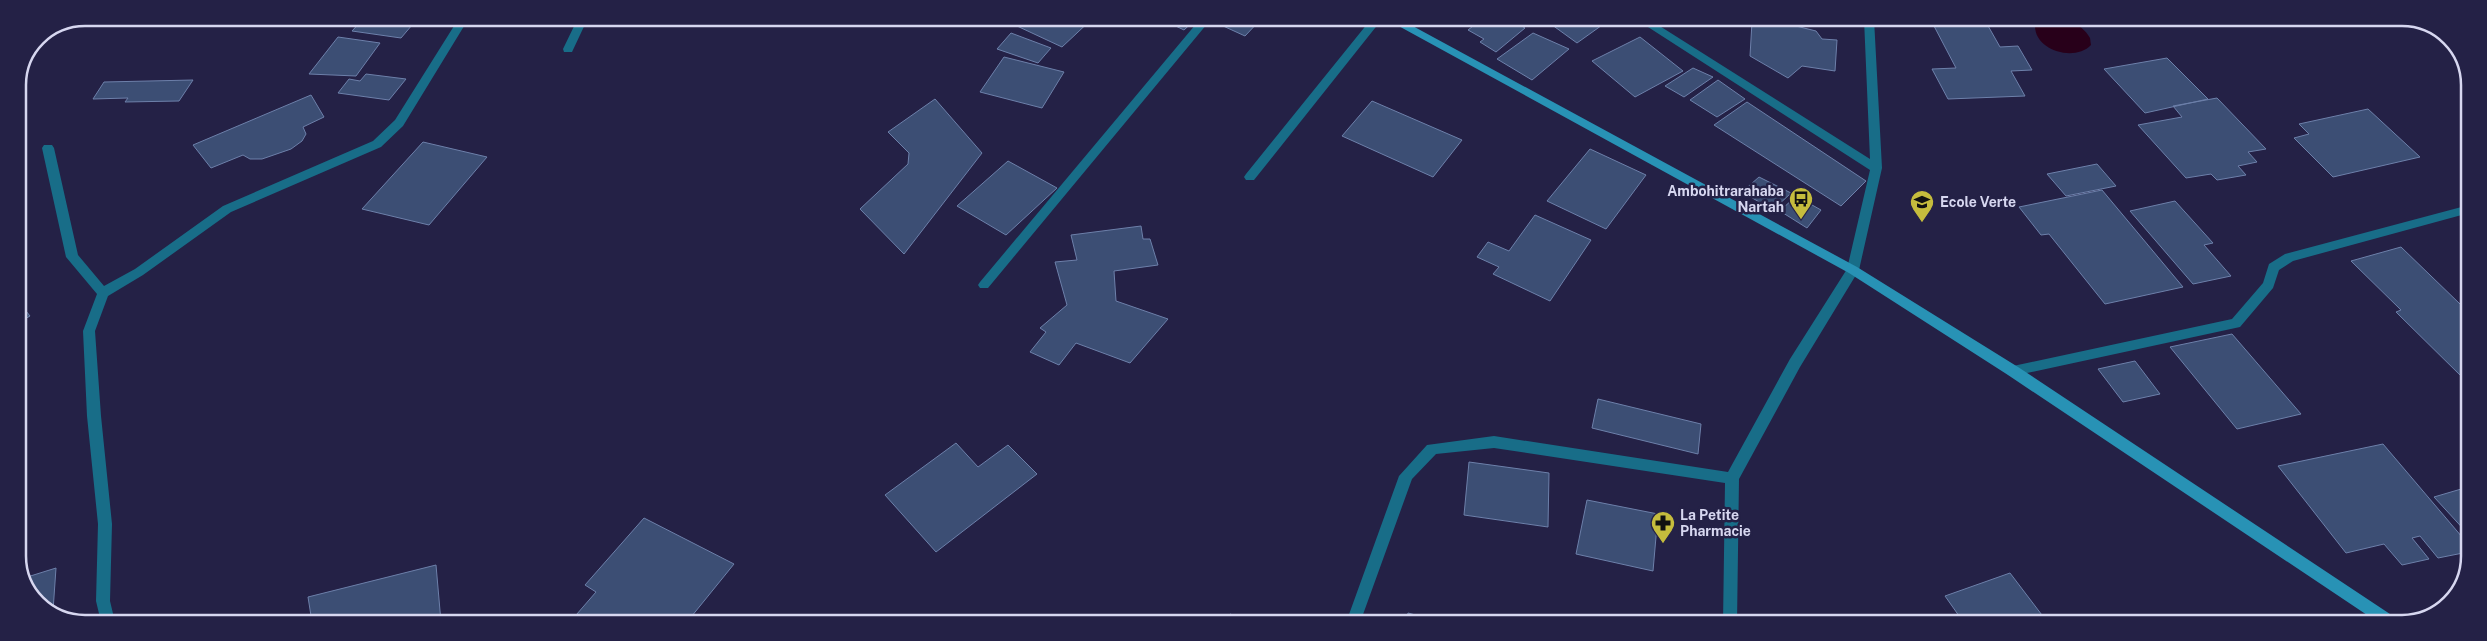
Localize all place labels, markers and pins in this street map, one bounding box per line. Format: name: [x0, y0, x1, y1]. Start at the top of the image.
place label: Ambohitrarahaba Nartah: [1667, 183, 1784, 215]
bus stop icon: Ambohitrarahaba Nartah: [1788, 186, 1814, 220]
school or university icon: Ecole Verte: [1909, 189, 1935, 223]
place label: Ecole Verte: [1940, 194, 2016, 210]
place label: La Petite Pharmacie: [1680, 507, 1751, 539]
pharmacy icon: La Petite Pharmacie: [1650, 510, 1676, 544]

